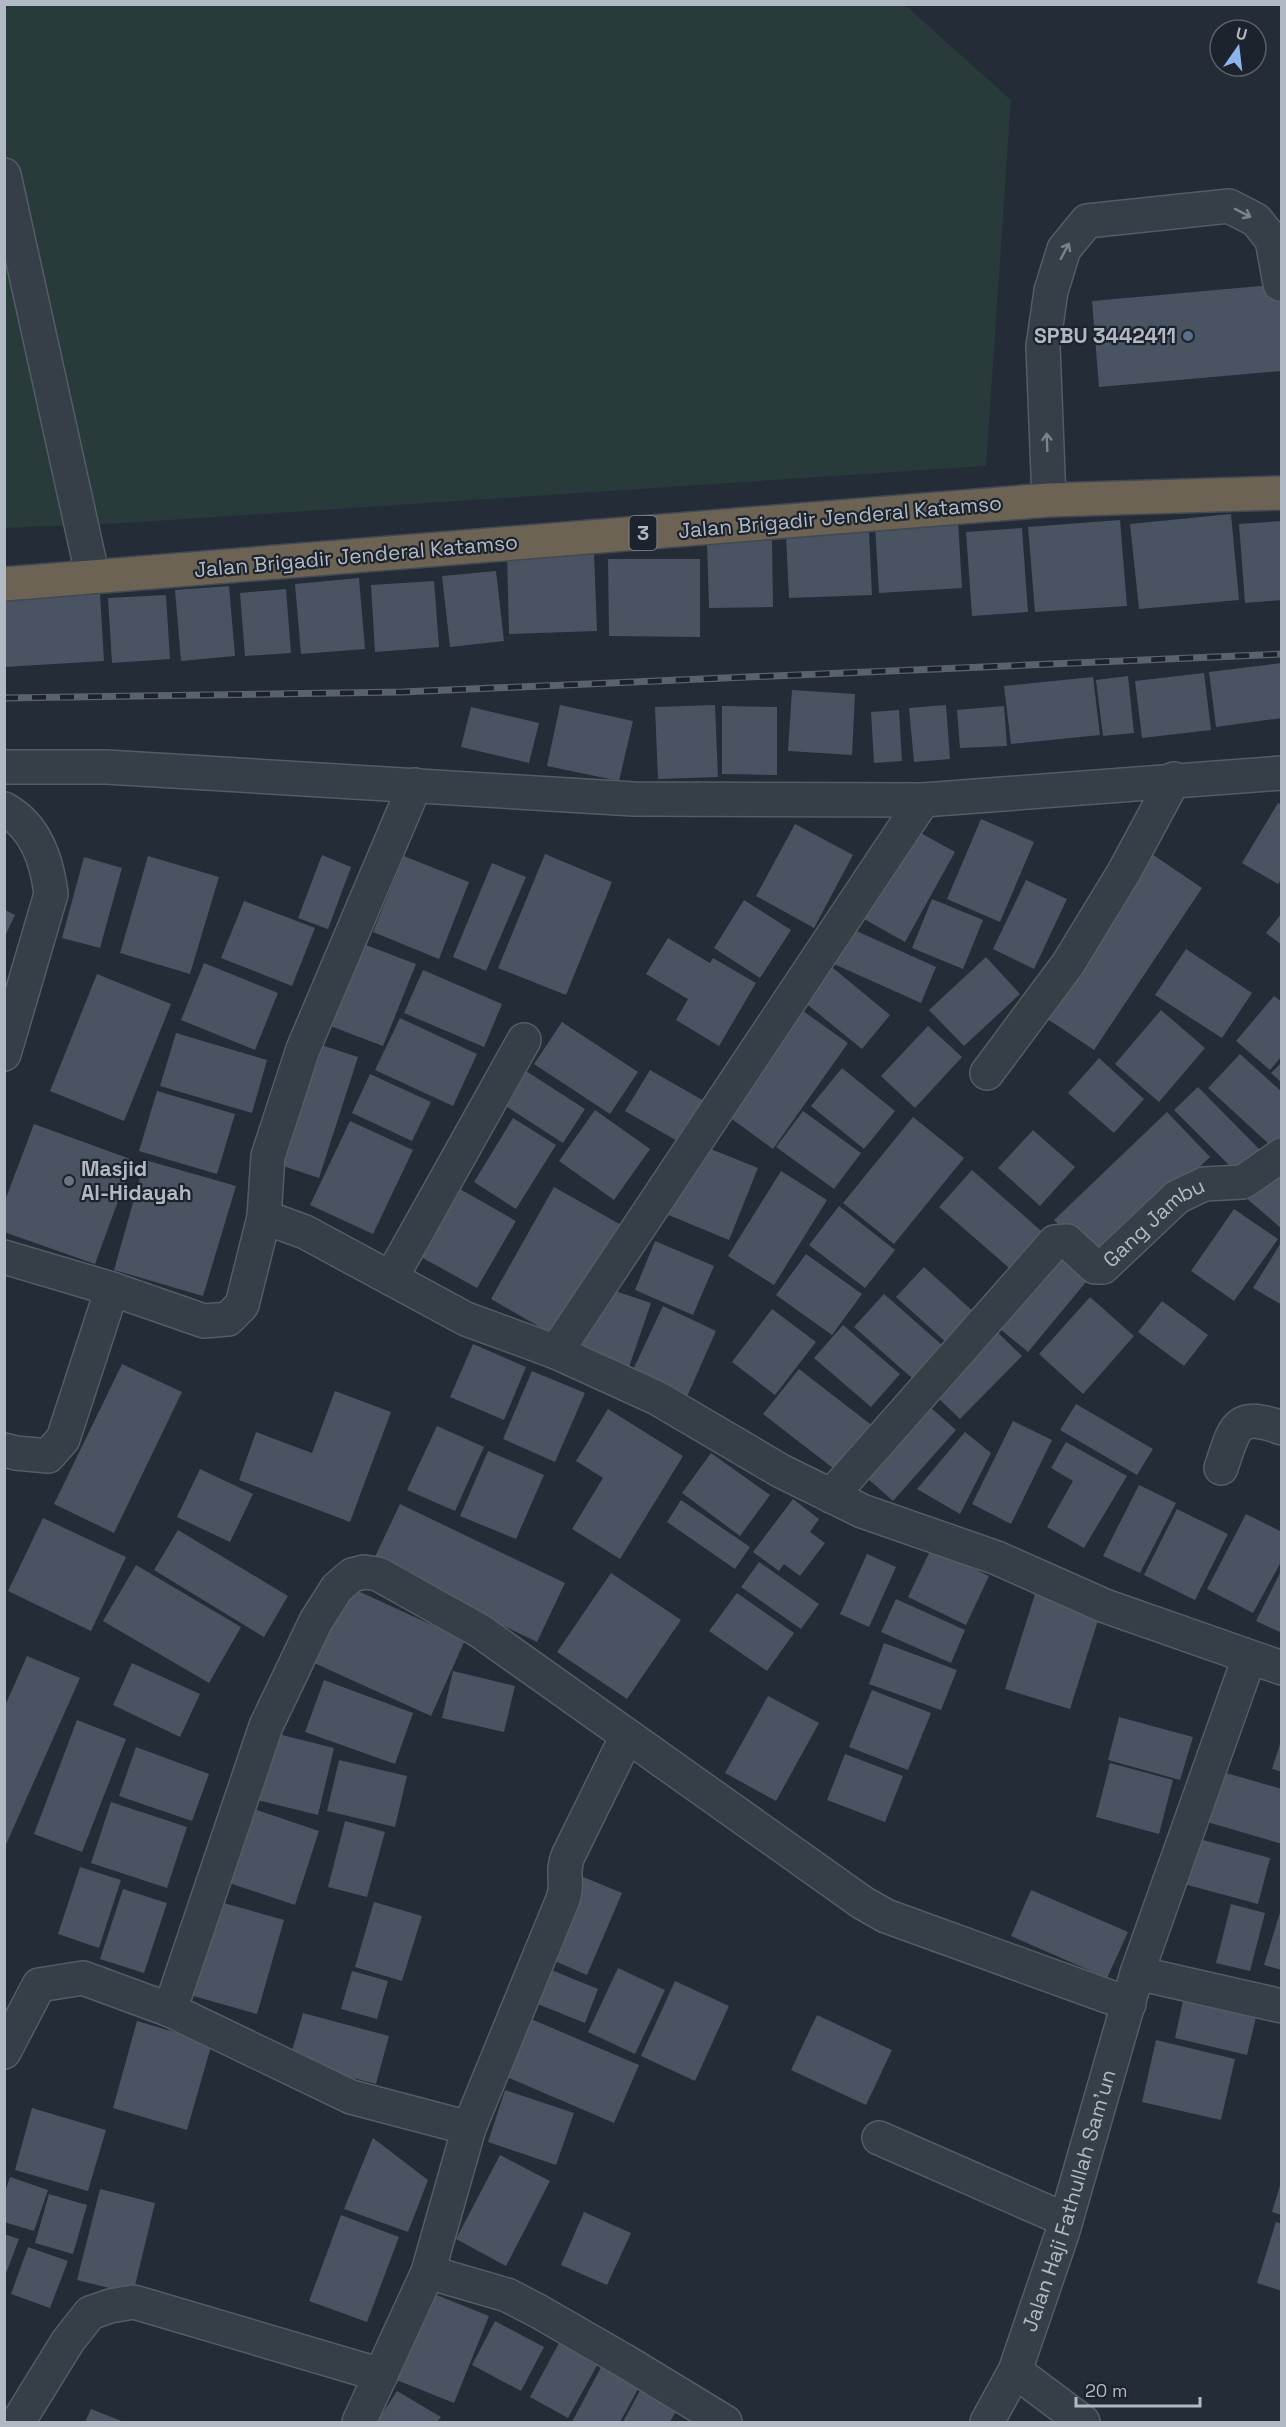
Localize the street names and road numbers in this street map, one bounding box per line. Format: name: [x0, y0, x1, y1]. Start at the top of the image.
street label: Jalan Brigadir Jenderal Katamso: [677, 489, 1003, 544]
road number: 3: [630, 516, 656, 550]
street label: Jalan Brigadir Jenderal Katamso: [193, 528, 519, 583]
street label: Gang Jambu: [1097, 1172, 1209, 1273]
street label: Jalan Haji Fathullah Sam'un: [1015, 2066, 1122, 2335]

